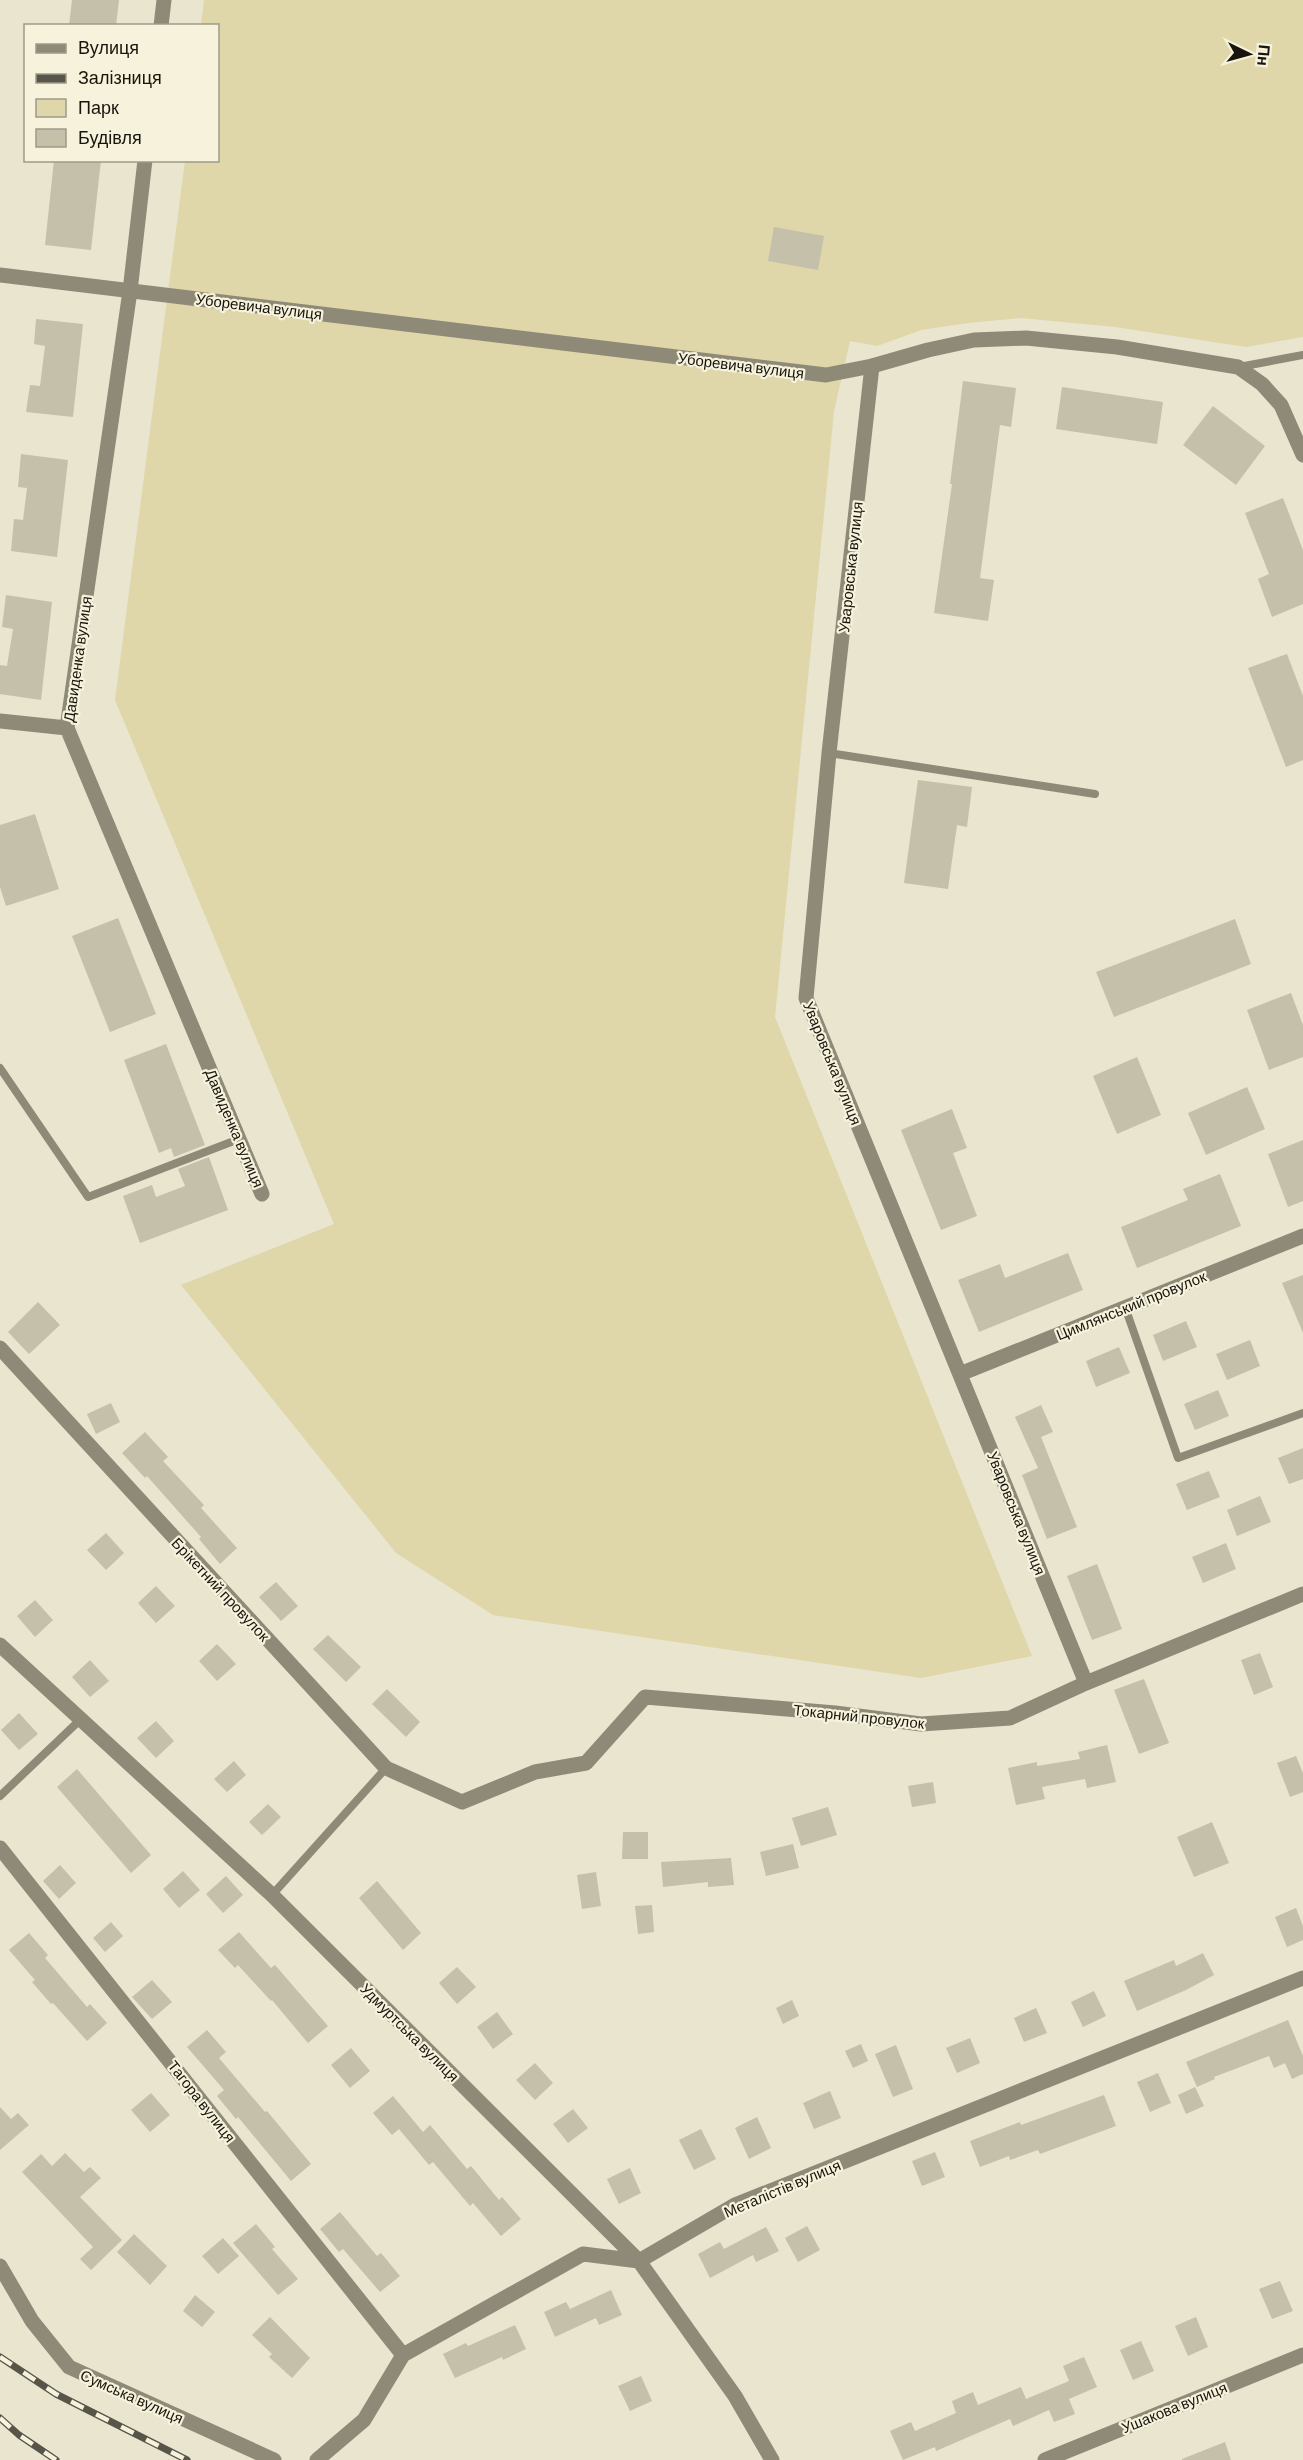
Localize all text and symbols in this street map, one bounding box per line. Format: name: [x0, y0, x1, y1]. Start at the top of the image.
legend: [24, 24, 219, 162]
north arrow: [1219, 24, 1279, 84]
text: Вулиця: [78, 36, 139, 58]
text: Пн: [1254, 44, 1275, 67]
text: Залізниця: [78, 66, 162, 88]
text: Парк: [78, 96, 119, 118]
text: Будівля: [78, 126, 142, 148]
street label: Уборевича вулиця: [195, 289, 323, 323]
street label: Уборевича вулиця: [677, 348, 805, 382]
street label: Уваровська вулиця: [834, 501, 866, 633]
street label: Давиденка вулиця: [59, 595, 95, 723]
street label: Уваровська вулиця: [800, 999, 866, 1127]
street label: Давиденка вулиця: [202, 1066, 268, 1190]
street label: Цимлянський провулок: [1053, 1267, 1209, 1343]
street label: Уваровська вулиця: [984, 1449, 1050, 1577]
street label: Брiкетний провулок: [168, 1534, 274, 1645]
street label: Токарний провулок: [793, 1700, 926, 1732]
street label: Удмуртська вулиця: [357, 1979, 463, 2085]
street label: Тагора вулиця: [165, 2057, 239, 2145]
street label: Металістів вулиця: [721, 2155, 843, 2221]
street label: Сумська вулиця: [78, 2365, 186, 2427]
street label: Ушакова вулиця: [1119, 2378, 1229, 2436]

